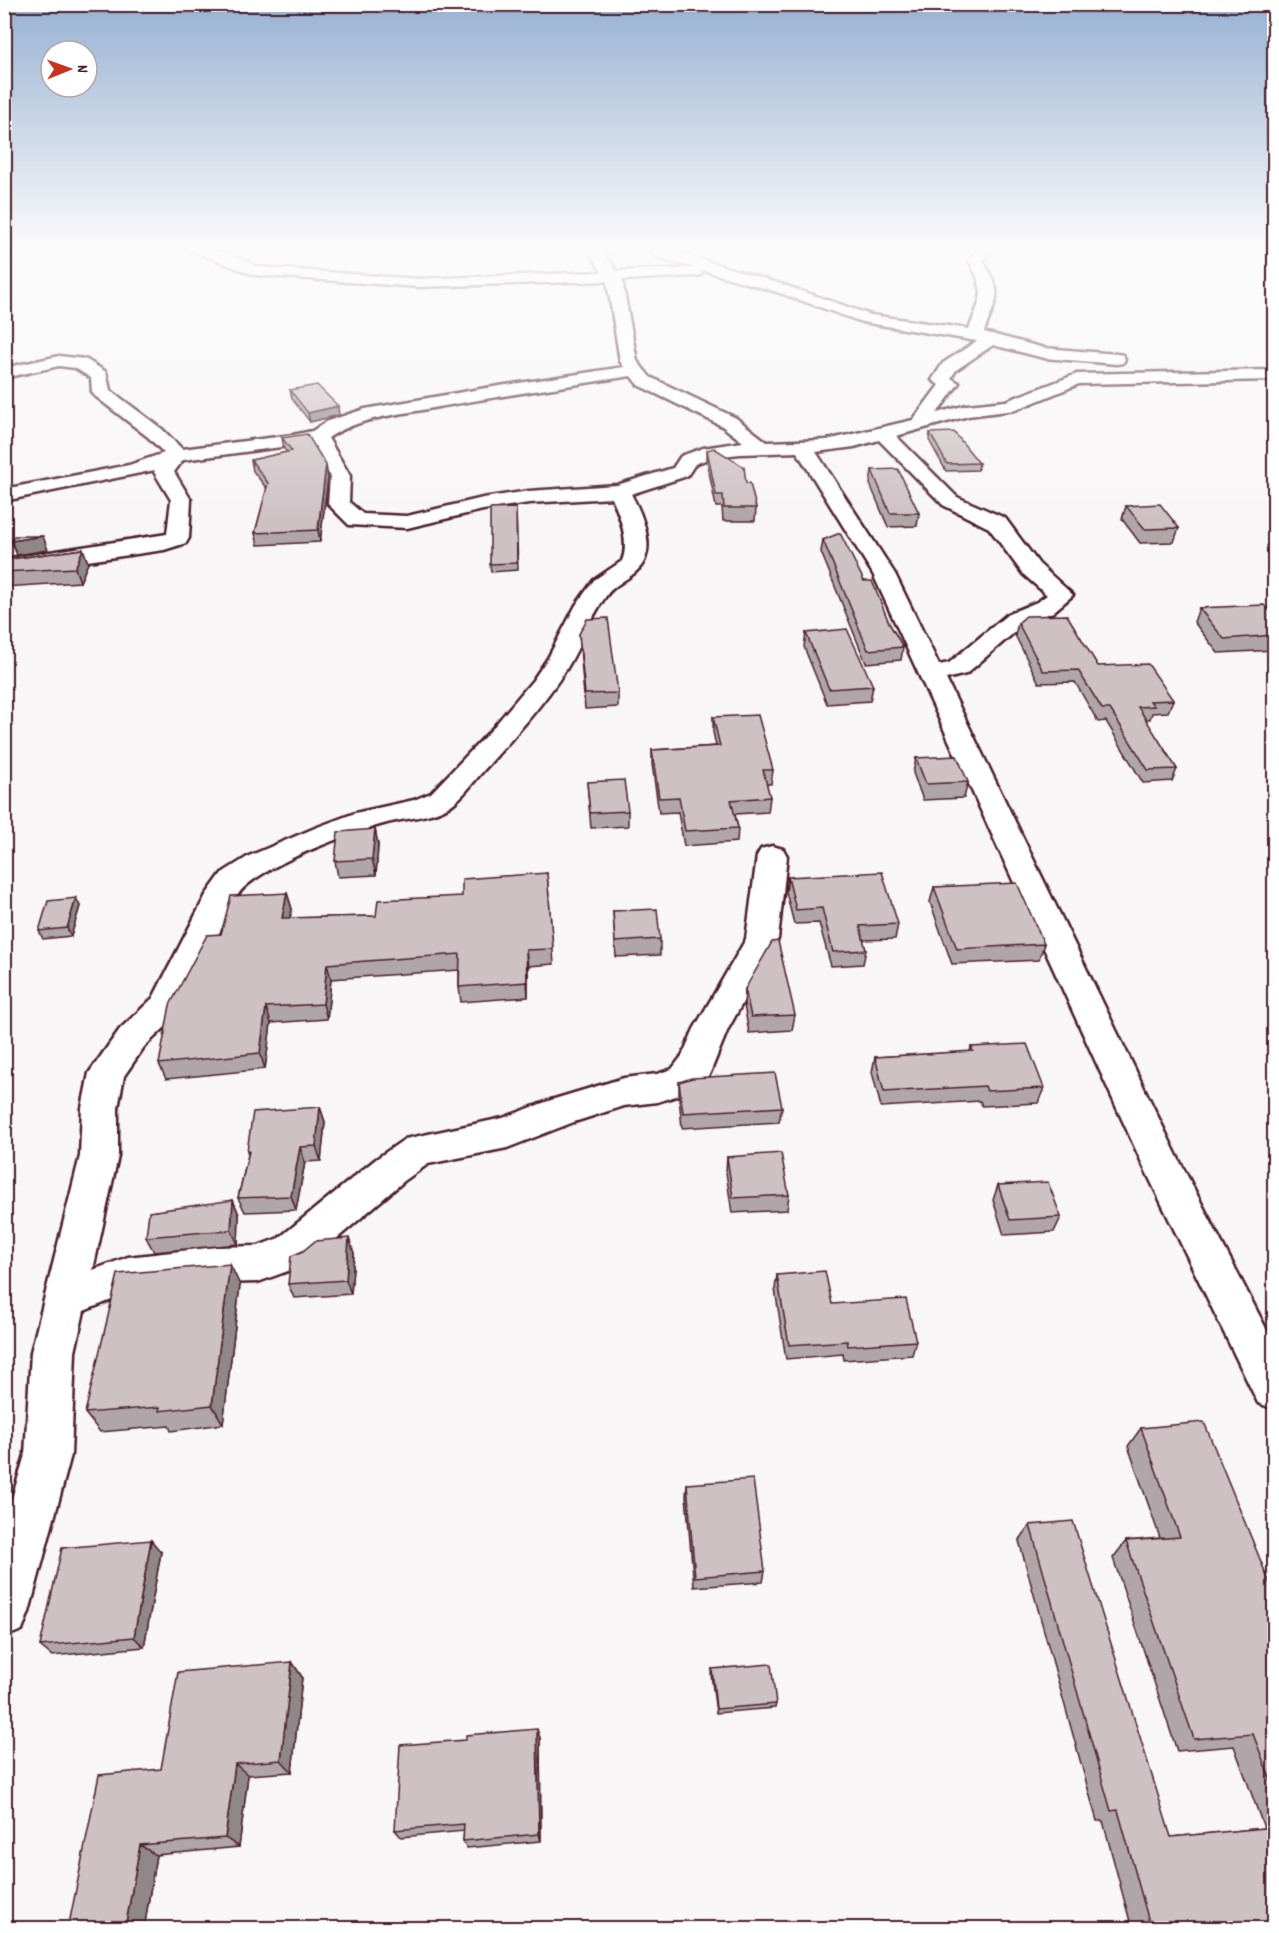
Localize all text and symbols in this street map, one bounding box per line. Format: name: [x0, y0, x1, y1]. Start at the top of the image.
north arrow: [39, 39, 99, 99]
text: N: [70, 65, 93, 73]

